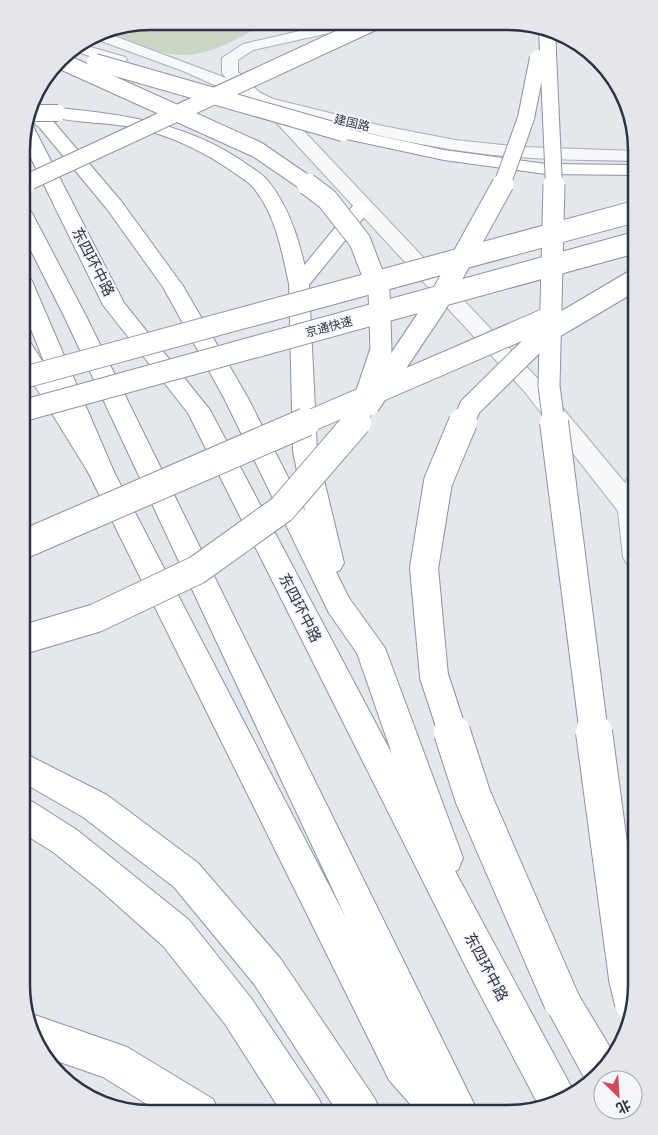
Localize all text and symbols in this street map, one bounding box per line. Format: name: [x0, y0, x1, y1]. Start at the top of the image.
street label: 建国路: [333, 112, 371, 134]
street label: 东四环中路: [68, 224, 118, 300]
street label: 京通快速: [304, 314, 354, 340]
street label: 东四环中路: [275, 570, 325, 646]
street label: 东四环中路: [460, 930, 512, 1004]
north arrow: [593, 1070, 643, 1120]
text: 北: [613, 1096, 633, 1117]

